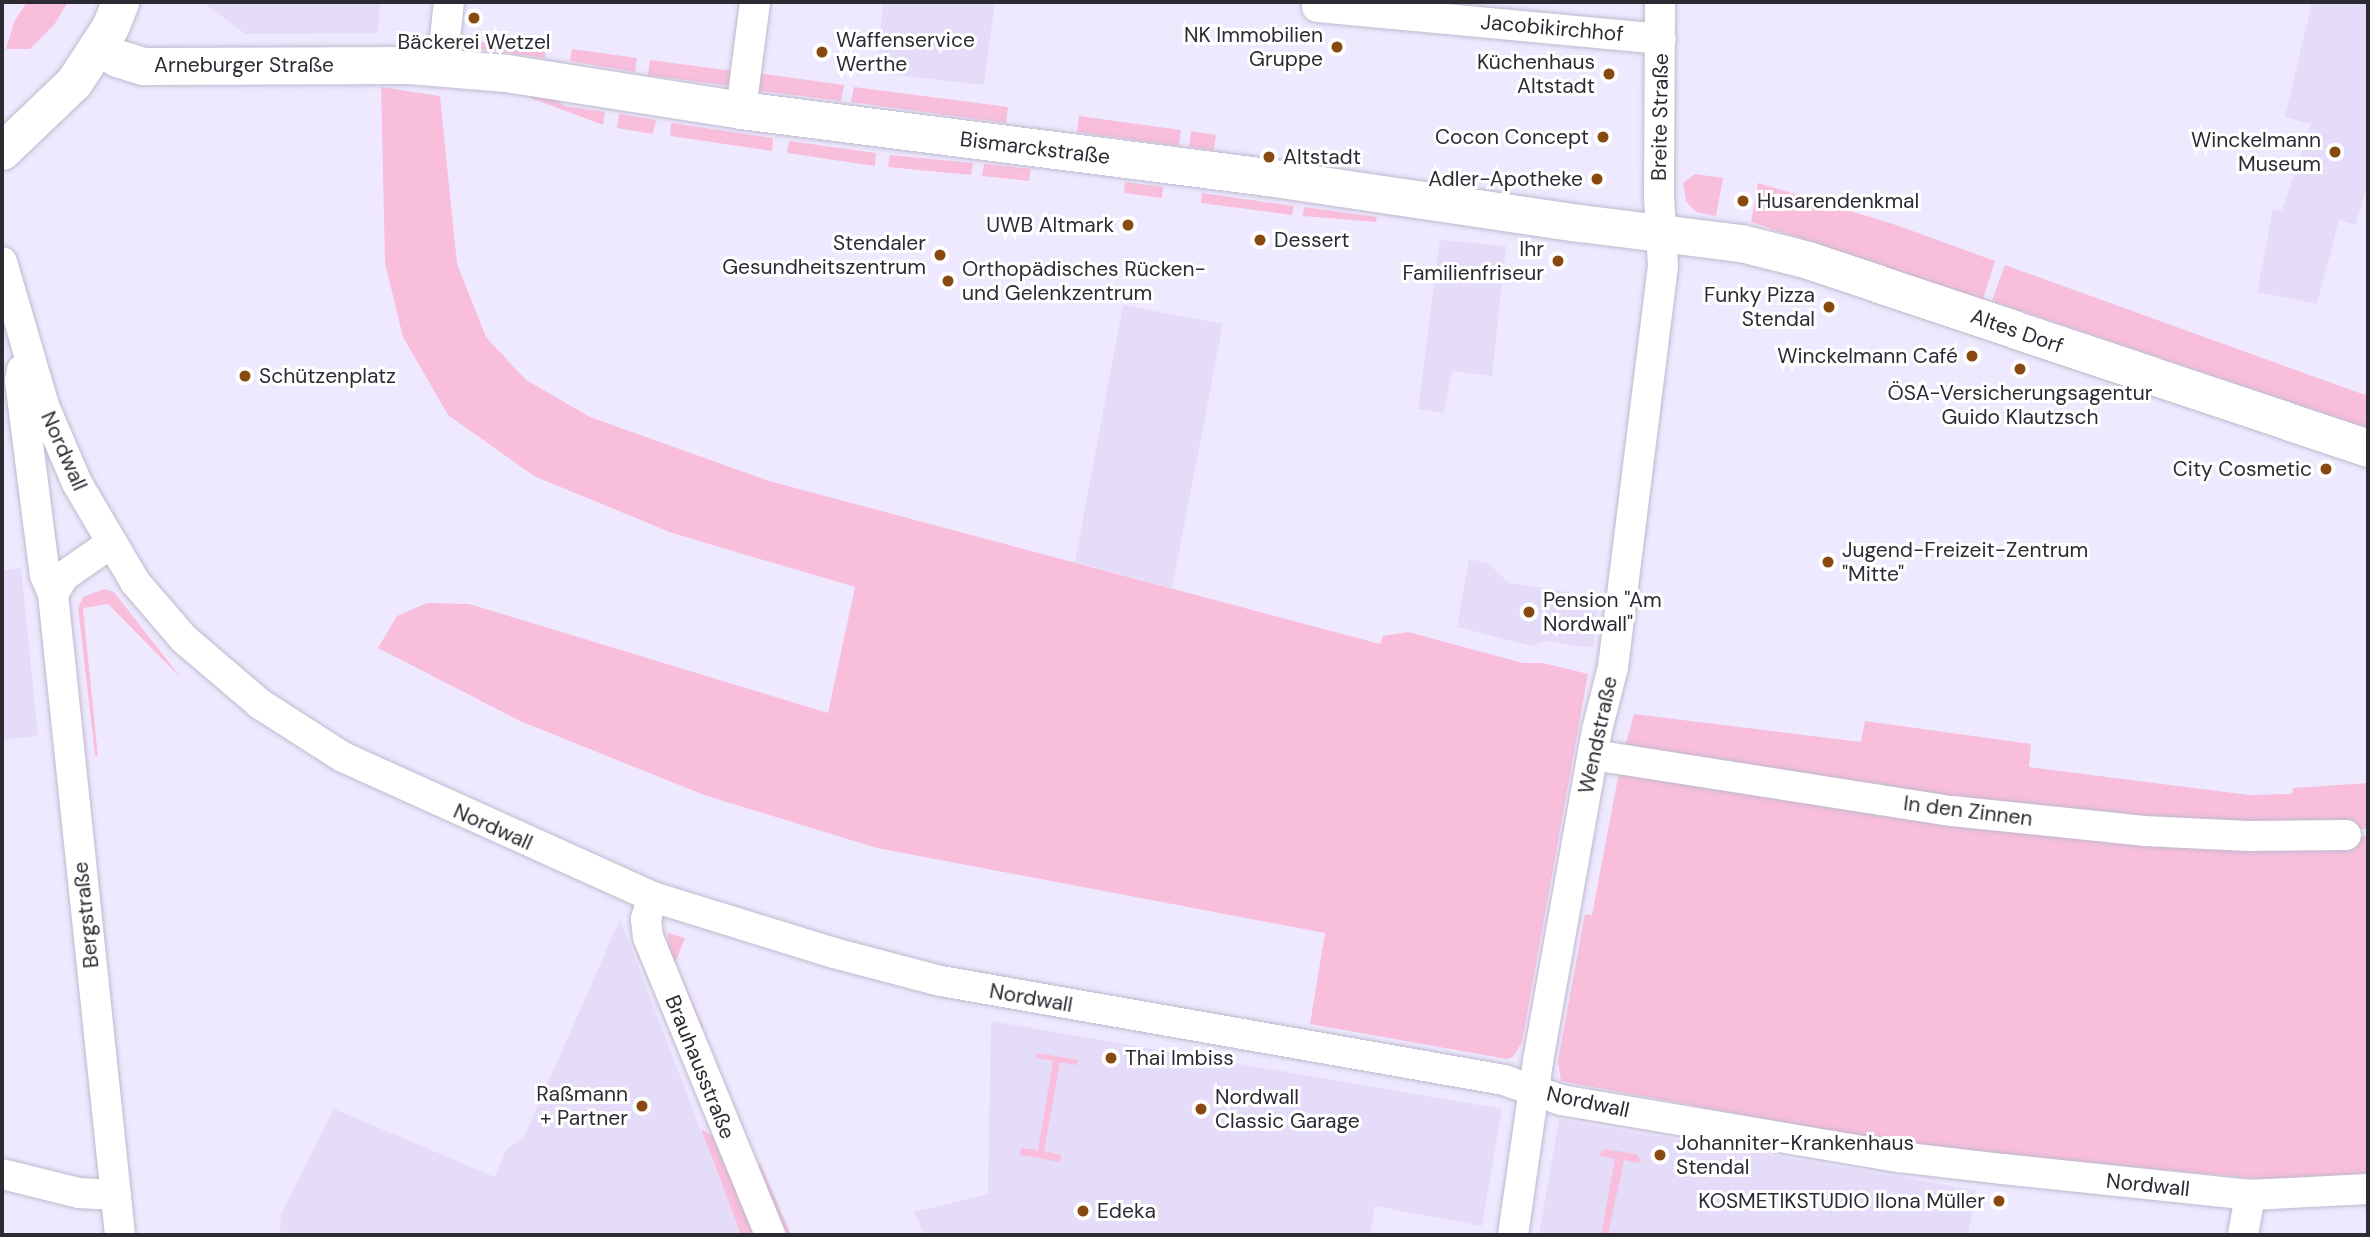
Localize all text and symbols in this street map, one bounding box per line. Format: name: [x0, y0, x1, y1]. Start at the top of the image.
street label: Jacobikirchhof: [1480, 9, 1624, 47]
marker: Bäckerei Wetzel: [466, 10, 482, 26]
place label: NK Immobilien Gruppe: [1184, 22, 1323, 72]
place label: Waffenservice Werthe: [836, 27, 975, 77]
place label: Bäckerei Wetzel: [397, 29, 551, 55]
marker: NK Immobilien Gruppe: [1329, 39, 1345, 55]
marker: Waffenservice Werthe: [814, 44, 830, 60]
place label: Küchenhaus Altstadt: [1477, 49, 1595, 99]
street label: Arneburger Straße: [154, 52, 334, 78]
street label: Breite Straße: [1646, 53, 1674, 181]
marker: Küchenhaus Altstadt: [1601, 66, 1617, 82]
place label: Cocon Concept: [1435, 124, 1589, 150]
street label: Bismarckstraße: [959, 126, 1111, 170]
place label: Winckelmann Museum: [2191, 127, 2321, 177]
marker: Cocon Concept: [1595, 129, 1611, 145]
place label: Altstadt: [1283, 144, 1361, 170]
marker: Winckelmann Museum: [2327, 144, 2343, 160]
marker: Altstadt: [1261, 149, 1277, 165]
place label: Adler-Apotheke: [1428, 166, 1583, 192]
marker: Adler-Apotheke: [1589, 171, 1605, 187]
place label: Husarendenkmal: [1757, 188, 1919, 214]
marker: Husarendenkmal: [1735, 193, 1751, 209]
place label: UWB Altmark: [986, 212, 1114, 238]
marker: UWB Altmark: [1120, 217, 1136, 233]
place label: Dessert: [1274, 227, 1349, 253]
place label: Stendaler Gesundheitszentrum: [722, 230, 926, 280]
marker: Dessert: [1252, 232, 1268, 248]
place label: Ihr Familienfriseur: [1402, 236, 1544, 286]
marker: Stendaler Gesundheitszentrum: [932, 247, 948, 263]
marker: Ihr Familienfriseur: [1550, 253, 1566, 269]
place label: Orthopädisches Rücken- und Gelenkzentrum: [962, 256, 1206, 306]
marker: Orthopädisches Rücken- und Gelenkzentrum: [940, 273, 956, 289]
place label: Funky Pizza Stendal: [1704, 282, 1815, 332]
marker: Funky Pizza Stendal: [1821, 299, 1837, 315]
street label: Altes Dorf: [1967, 303, 2067, 359]
place label: Winckelmann Café: [1777, 343, 1958, 369]
marker: Winckelmann Café: [1964, 348, 1980, 364]
marker: ÖSA-Versicherungsagentur Guido Klautzsch: [2012, 361, 2028, 377]
place label: Schützenplatz: [259, 363, 396, 389]
marker: Schützenplatz: [237, 368, 253, 384]
place label: ÖSA-Versicherungsagentur Guido Klautzsch: [1887, 380, 2153, 430]
street label: Nordwall: [35, 408, 93, 494]
place label: City Cosmetic: [2173, 456, 2312, 482]
marker: City Cosmetic: [2318, 461, 2334, 477]
place label: Jugend-Freizeit-Zentrum "Mitte": [1842, 537, 2088, 587]
marker: Jugend-Freizeit-Zentrum "Mitte": [1820, 554, 1836, 570]
place label: Pension "Am Nordwall": [1543, 587, 1662, 637]
marker: Pension "Am Nordwall": [1521, 604, 1537, 620]
street label: Wendstraße: [1573, 674, 1623, 796]
street label: In den Zinnen: [1902, 791, 2034, 831]
street label: Nordwall: [450, 798, 536, 856]
street label: Bergstraße: [68, 861, 104, 969]
street label: Nordwall: [987, 978, 1075, 1018]
street label: Brauhausstraße: [660, 991, 740, 1143]
place label: Thai Imbiss: [1125, 1045, 1234, 1071]
marker: Thai Imbiss: [1103, 1050, 1119, 1066]
place label: Raßmann + Partner: [536, 1081, 628, 1131]
street label: Nordwall: [1544, 1081, 1632, 1123]
place label: Nordwall Classic Garage: [1215, 1084, 1360, 1134]
marker: Raßmann + Partner: [634, 1098, 650, 1114]
marker: Nordwall Classic Garage: [1193, 1101, 1209, 1117]
place label: Johanniter-Krankenhaus Stendal: [1676, 1130, 1914, 1180]
marker: Johanniter-Krankenhaus Stendal: [1650, 1145, 1670, 1165]
street label: Nordwall: [2105, 1168, 2191, 1202]
place label: KOSMETIKSTUDIO Ilona Müller: [1698, 1188, 1985, 1214]
marker: KOSMETIKSTUDIO Ilona Müller: [1991, 1193, 2007, 1209]
place label: Edeka: [1097, 1198, 1156, 1224]
marker: Edeka: [1075, 1203, 1091, 1219]

